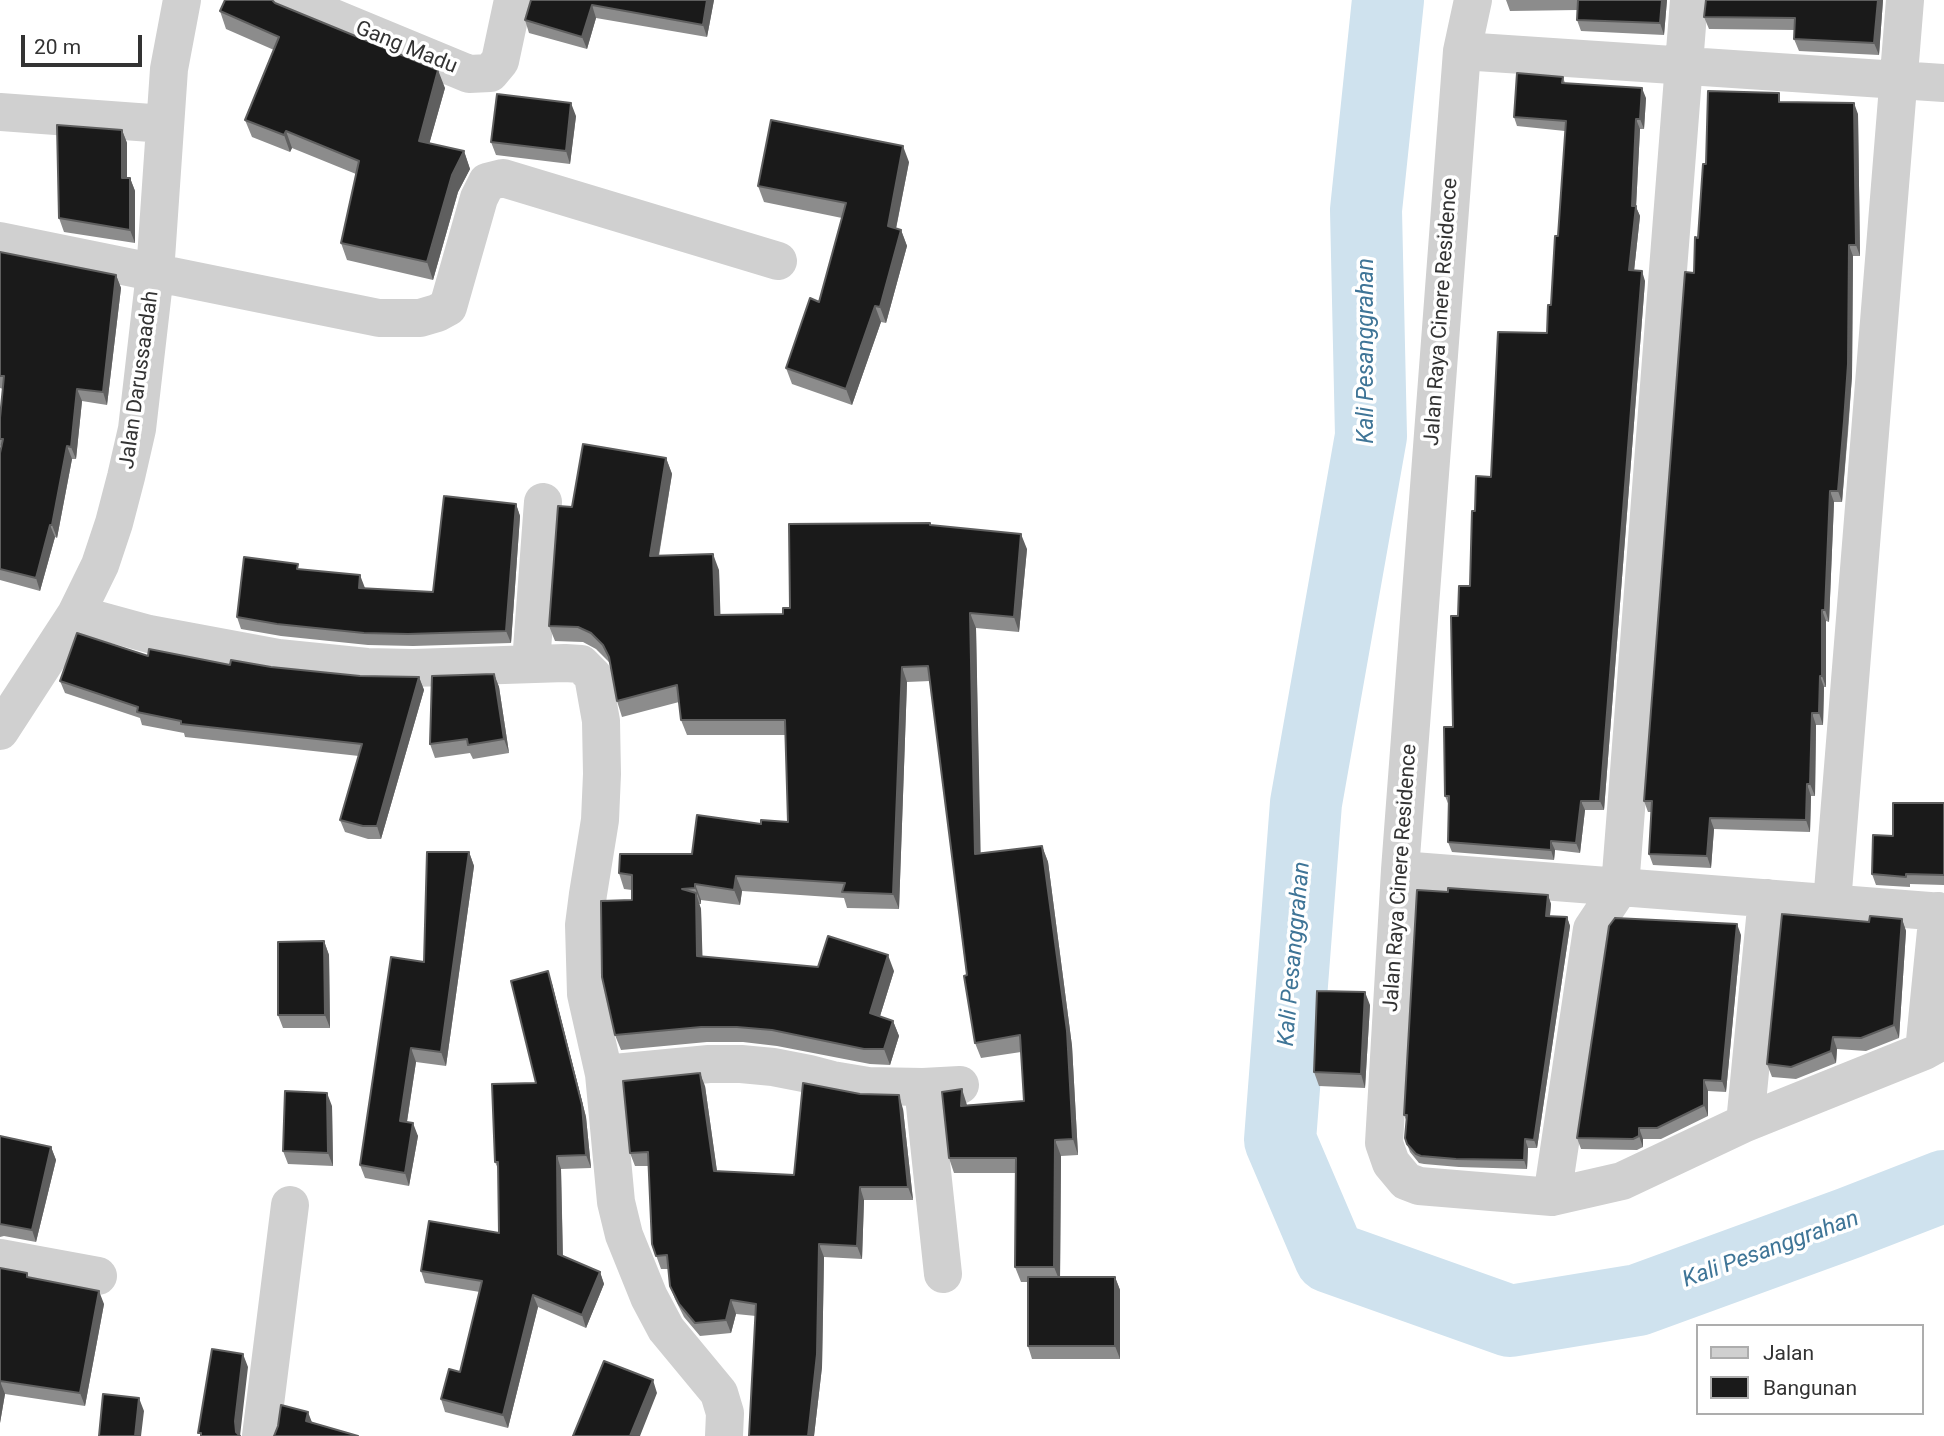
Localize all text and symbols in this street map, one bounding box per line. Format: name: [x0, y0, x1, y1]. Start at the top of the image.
street label: Gang Madu: [351, 16, 461, 80]
scale bar: [24, 21, 145, 65]
text: 20 m: [34, 35, 81, 59]
street label: Jalan Raya Cinere Residence: [1420, 177, 1464, 447]
water label: Kali Pesanggrahan: [1353, 258, 1381, 444]
street label: Jalan Darussaadah: [115, 289, 165, 471]
street label: Jalan Raya Cinere Residence: [1379, 743, 1423, 1013]
water label: Kali Pesanggrahan: [1273, 860, 1317, 1048]
water label: Kali Pesanggrahan: [1679, 1205, 1863, 1295]
legend: [1696, 1324, 1923, 1415]
text: Jalan: [1763, 1341, 1814, 1365]
text: Bangunan: [1763, 1376, 1857, 1400]

